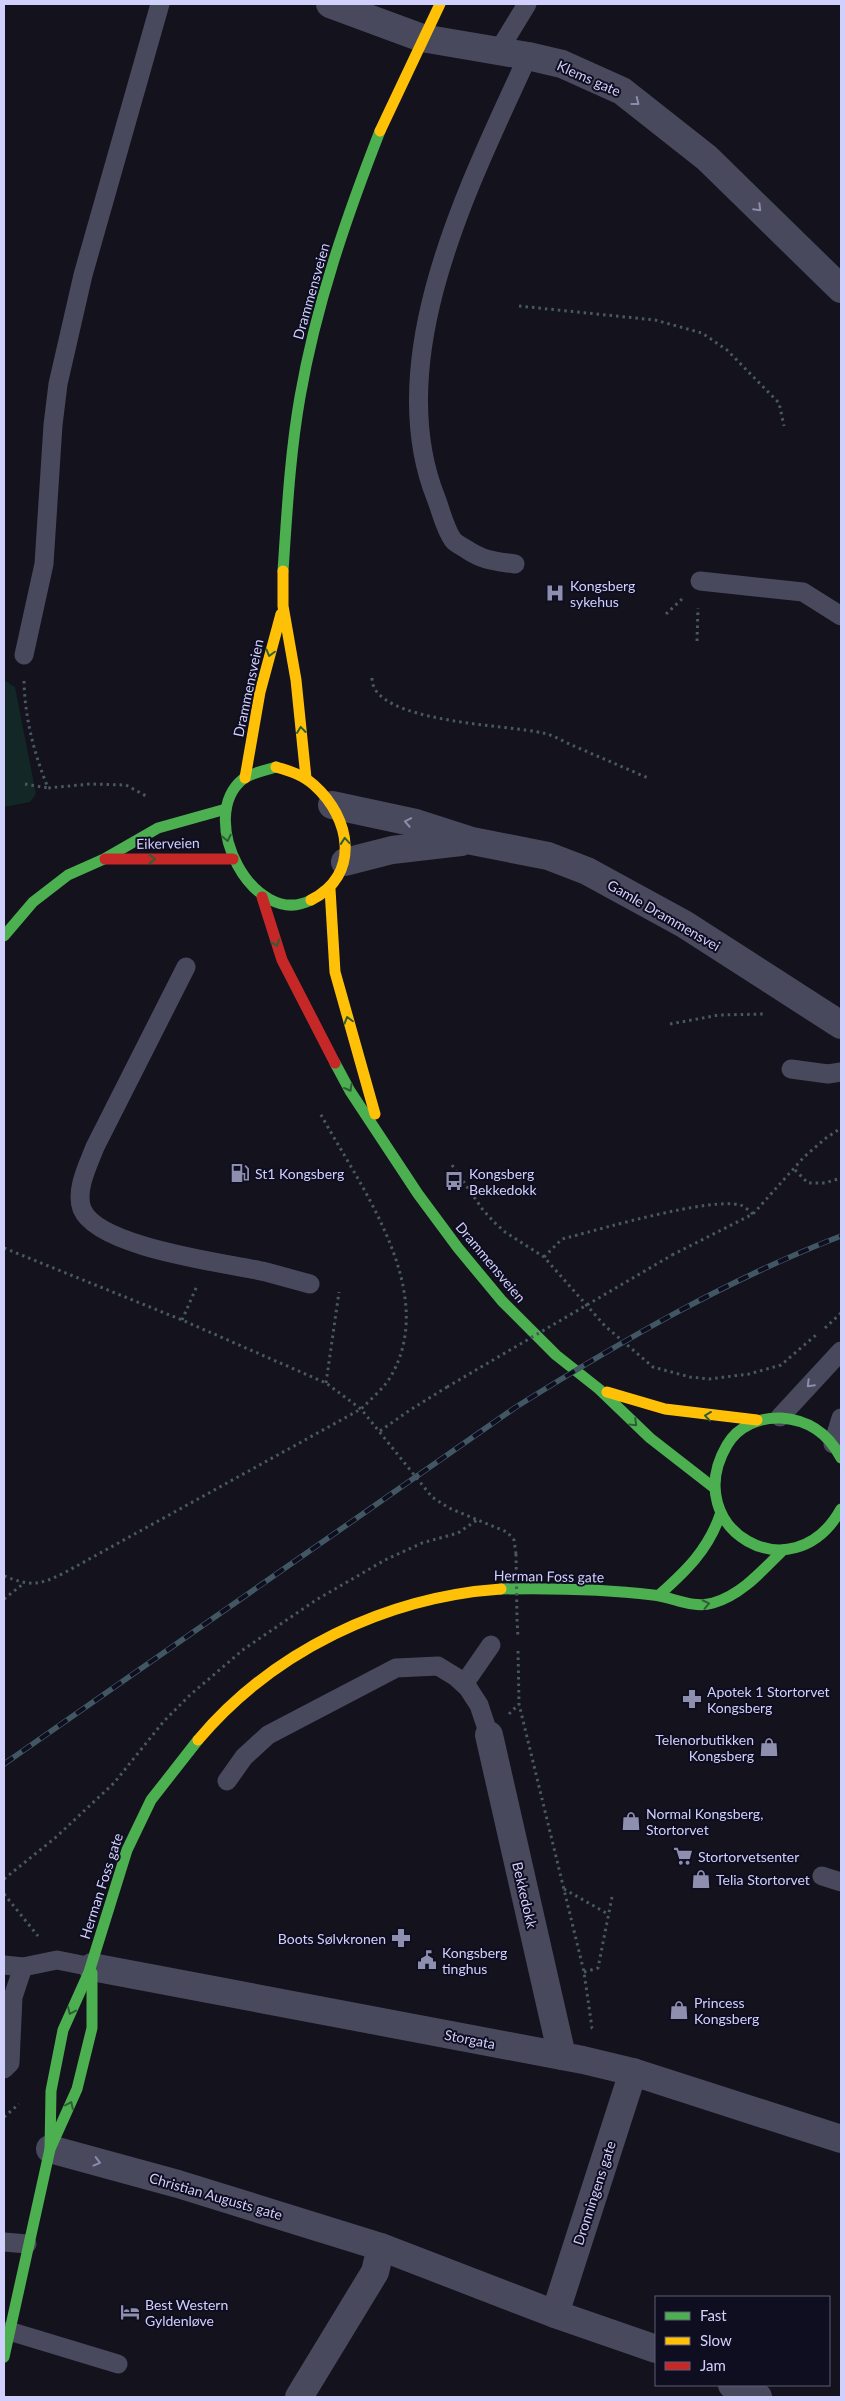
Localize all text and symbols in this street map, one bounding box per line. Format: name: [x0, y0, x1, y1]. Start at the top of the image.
street label: Klems gate: [555, 56, 623, 100]
one-way arrow: [630, 96, 639, 104]
one-way arrow: [753, 202, 762, 211]
street label: Drammensveien: [289, 241, 333, 341]
place label: Kongsberg sykehus: [570, 577, 635, 610]
hospital icon: Kongsberg sykehus: [544, 582, 566, 604]
street label: Drammensveien: [229, 638, 267, 738]
one-way arrow: [266, 648, 276, 656]
one-way arrow: [296, 726, 307, 734]
one-way arrow: [404, 817, 413, 827]
street label: Eikerveien: [136, 834, 200, 852]
one-way arrow: [221, 834, 232, 843]
one-way arrow: [339, 836, 350, 844]
one-way arrow: [149, 854, 157, 864]
street label: Gamle Drammensvei: [605, 876, 723, 954]
one-way arrow: [270, 938, 280, 947]
one-way arrow: [344, 1017, 354, 1025]
one-way arrow: [342, 1083, 352, 1092]
fuel station icon: St1 Kongsberg: [229, 1162, 251, 1184]
place label: St1 Kongsberg: [255, 1165, 344, 1182]
place label: Kongsberg Bekkedokk: [469, 1165, 537, 1198]
bus stop icon: Kongsberg Bekkedokk: [443, 1170, 465, 1192]
street label: Drammensveien: [452, 1218, 530, 1306]
one-way arrow: [807, 1378, 816, 1387]
one-way arrow: [704, 1411, 712, 1422]
one-way arrow: [629, 1417, 638, 1426]
street label: Herman Foss gate: [494, 1567, 604, 1585]
one-way arrow: [701, 1600, 710, 1610]
place label: Apotek 1 Stortorvet Kongsberg: [707, 1683, 830, 1716]
pharmacy icon: Apotek 1 Stortorvet Kongsberg: [681, 1688, 703, 1710]
place label: Telenorbutikken Kongsberg: [655, 1731, 754, 1764]
shop icon: Telenorbutikken Kongsberg: [758, 1736, 780, 1758]
place label: Normal Kongsberg, Stortorvet: [646, 1805, 763, 1838]
shop icon: Normal Kongsberg, Stortorvet: [620, 1810, 642, 1832]
street label: Herman Foss gate: [76, 1831, 126, 1941]
supermarket icon: Stortorvetsenter: [672, 1845, 694, 1867]
place label: Stortorvetsenter: [698, 1848, 799, 1865]
street label: Bekkedokk: [509, 1860, 541, 1931]
shop icon: Telia Stortorvet: [690, 1868, 712, 1890]
place label: Telia Stortorvet: [716, 1871, 810, 1888]
pharmacy icon: Boots Sølvkronen: [390, 1927, 412, 1949]
place label: Boots Sølvkronen: [278, 1930, 386, 1947]
place label: Kongsberg tinghus: [442, 1944, 507, 1977]
public building icon: Kongsberg tinghus: [416, 1949, 438, 1971]
place label: Princess Kongsberg: [694, 1994, 759, 2027]
shop icon: Princess Kongsberg: [668, 1999, 690, 2021]
one-way arrow: [66, 2006, 77, 2015]
street label: Storgata: [443, 2026, 497, 2052]
one-way arrow: [64, 2101, 74, 2110]
street label: Dronningens gate: [569, 2139, 619, 2247]
one-way arrow: [92, 2156, 100, 2166]
street label: Christian Augusts gate: [148, 2169, 284, 2223]
place label: Best Western Gyldenløve: [145, 2296, 228, 2329]
legend: [655, 2296, 830, 2386]
hotel icon: Best Western Gyldenløve: [119, 2301, 141, 2323]
text: Fast: [700, 2306, 727, 2324]
text: Slow: [700, 2331, 732, 2349]
text: Jam: [700, 2356, 726, 2374]

